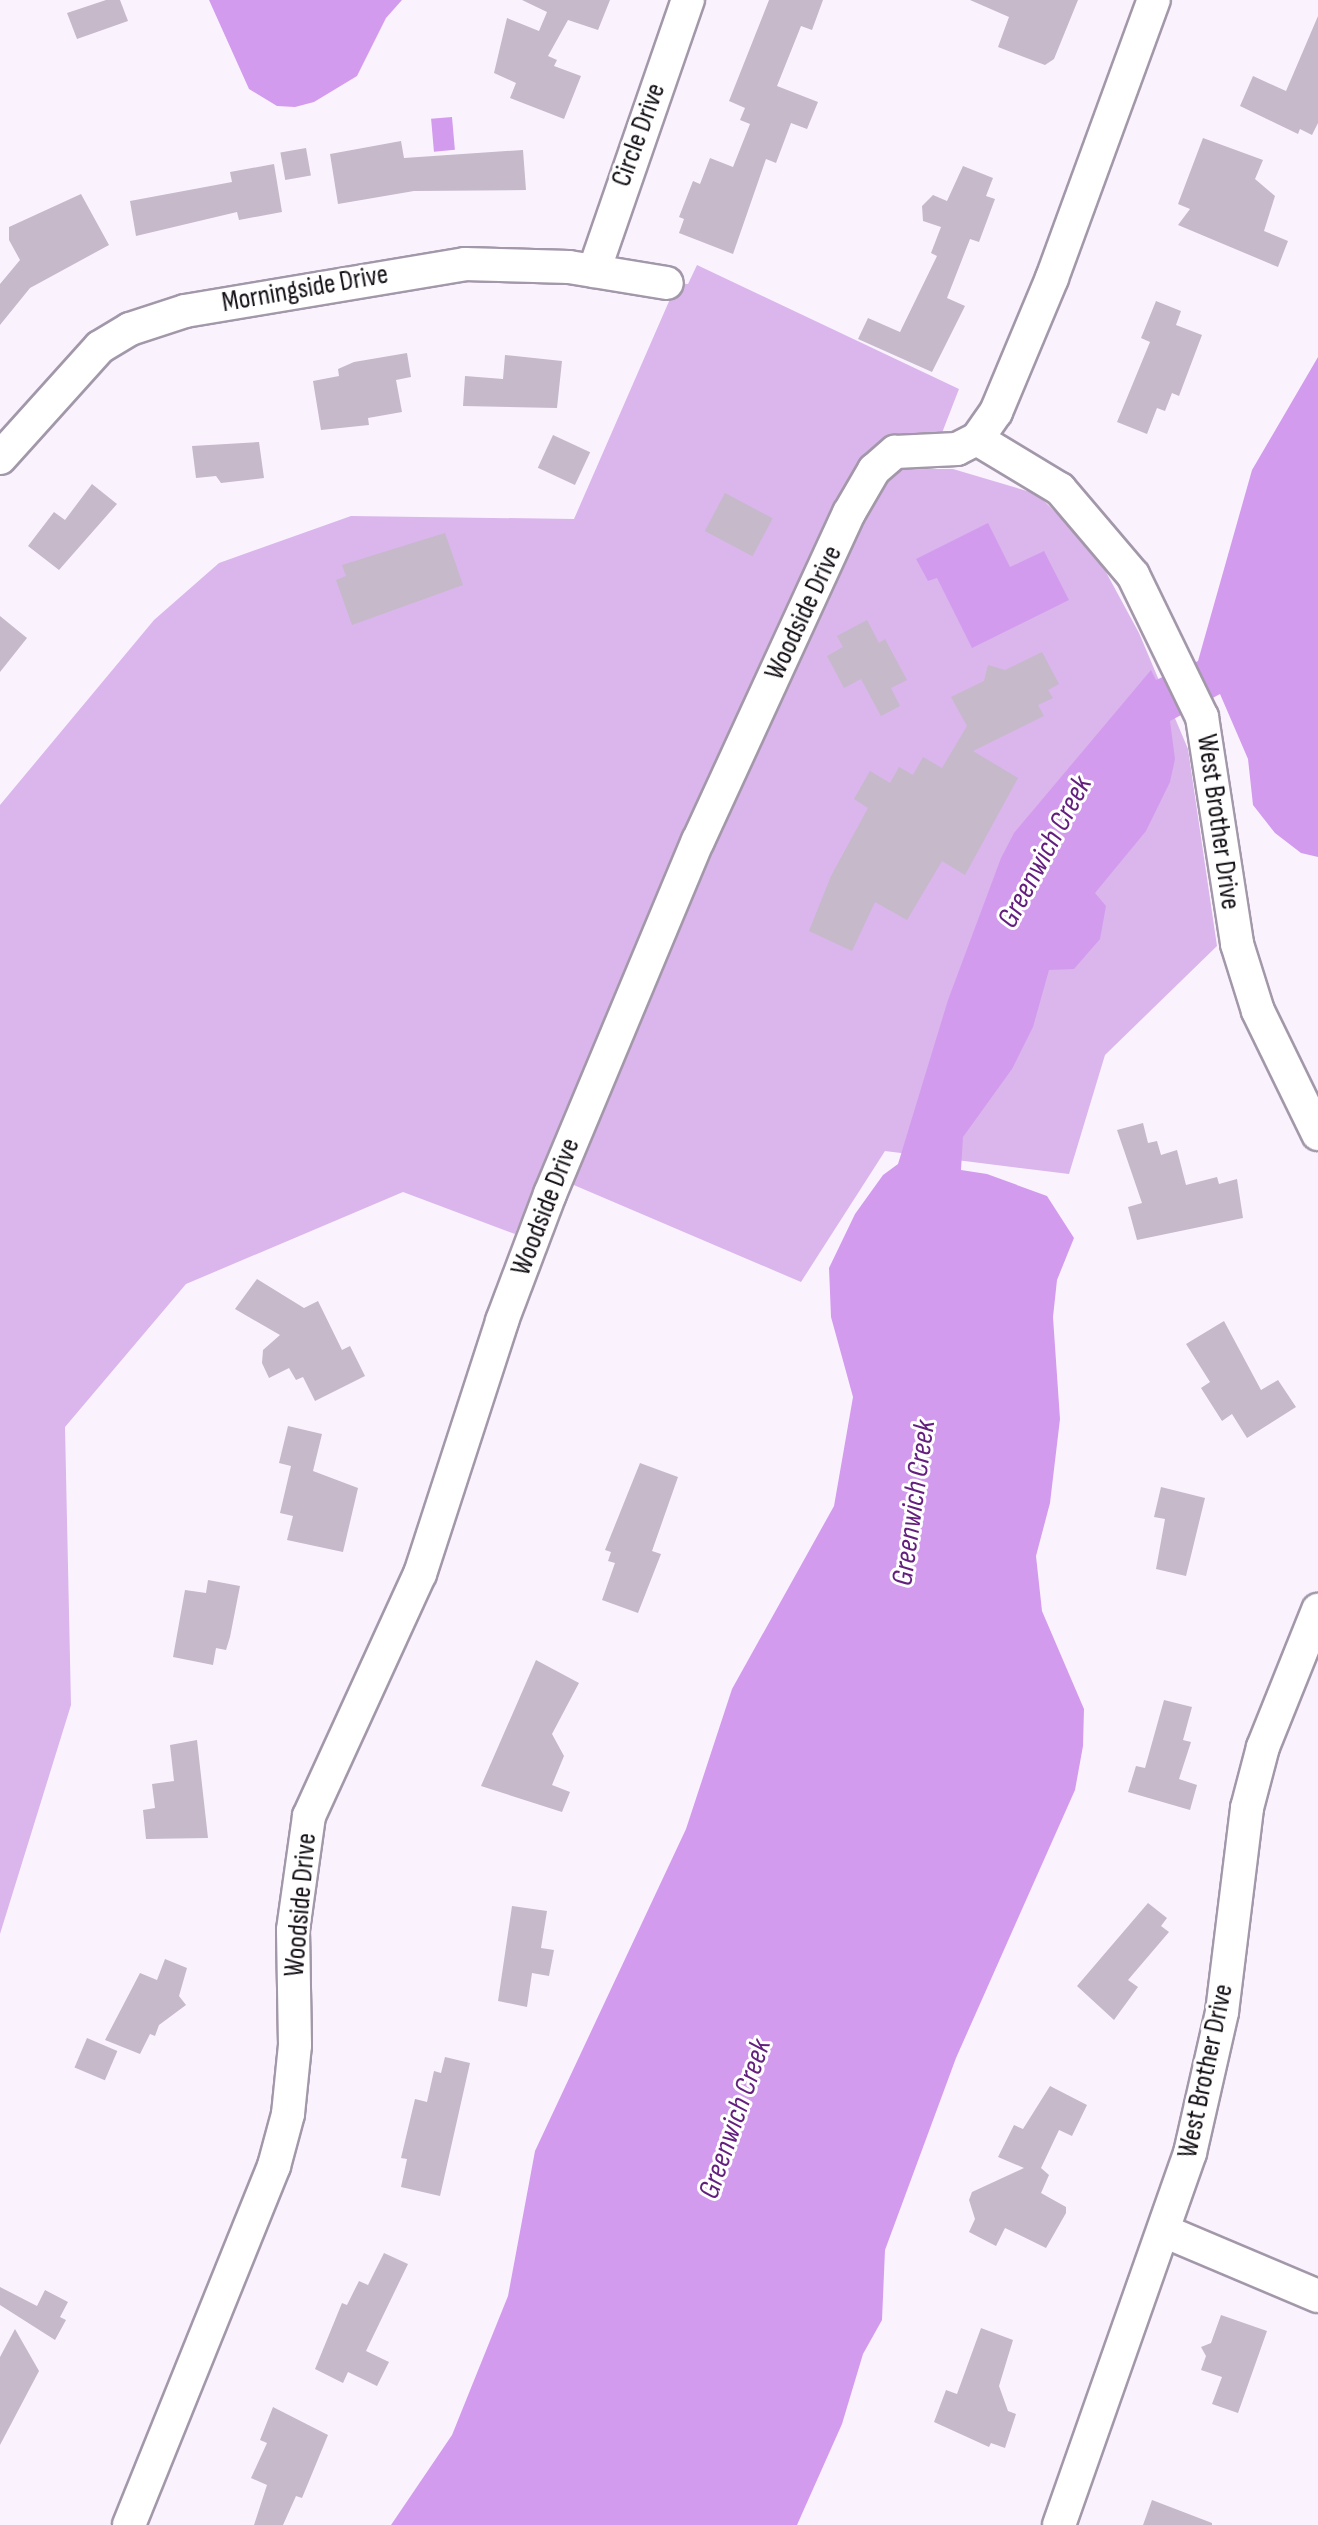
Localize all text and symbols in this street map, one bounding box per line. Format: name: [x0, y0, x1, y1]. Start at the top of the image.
street label: Circle Drive: [605, 79, 673, 191]
street label: Morningside Drive: [219, 258, 391, 320]
street label: Woodside Drive: [758, 541, 850, 685]
street label: West Brother Drive: [1189, 732, 1247, 912]
water label: Greenwich Creek: [990, 770, 1100, 934]
street label: Woodside Drive: [504, 1134, 588, 1280]
water label: Greenwich Creek: [885, 1418, 943, 1588]
street label: Woodside Drive: [278, 1832, 324, 1978]
street label: West Brother Drive: [1171, 1981, 1241, 2161]
water label: Greenwich Creek: [691, 2034, 779, 2204]

